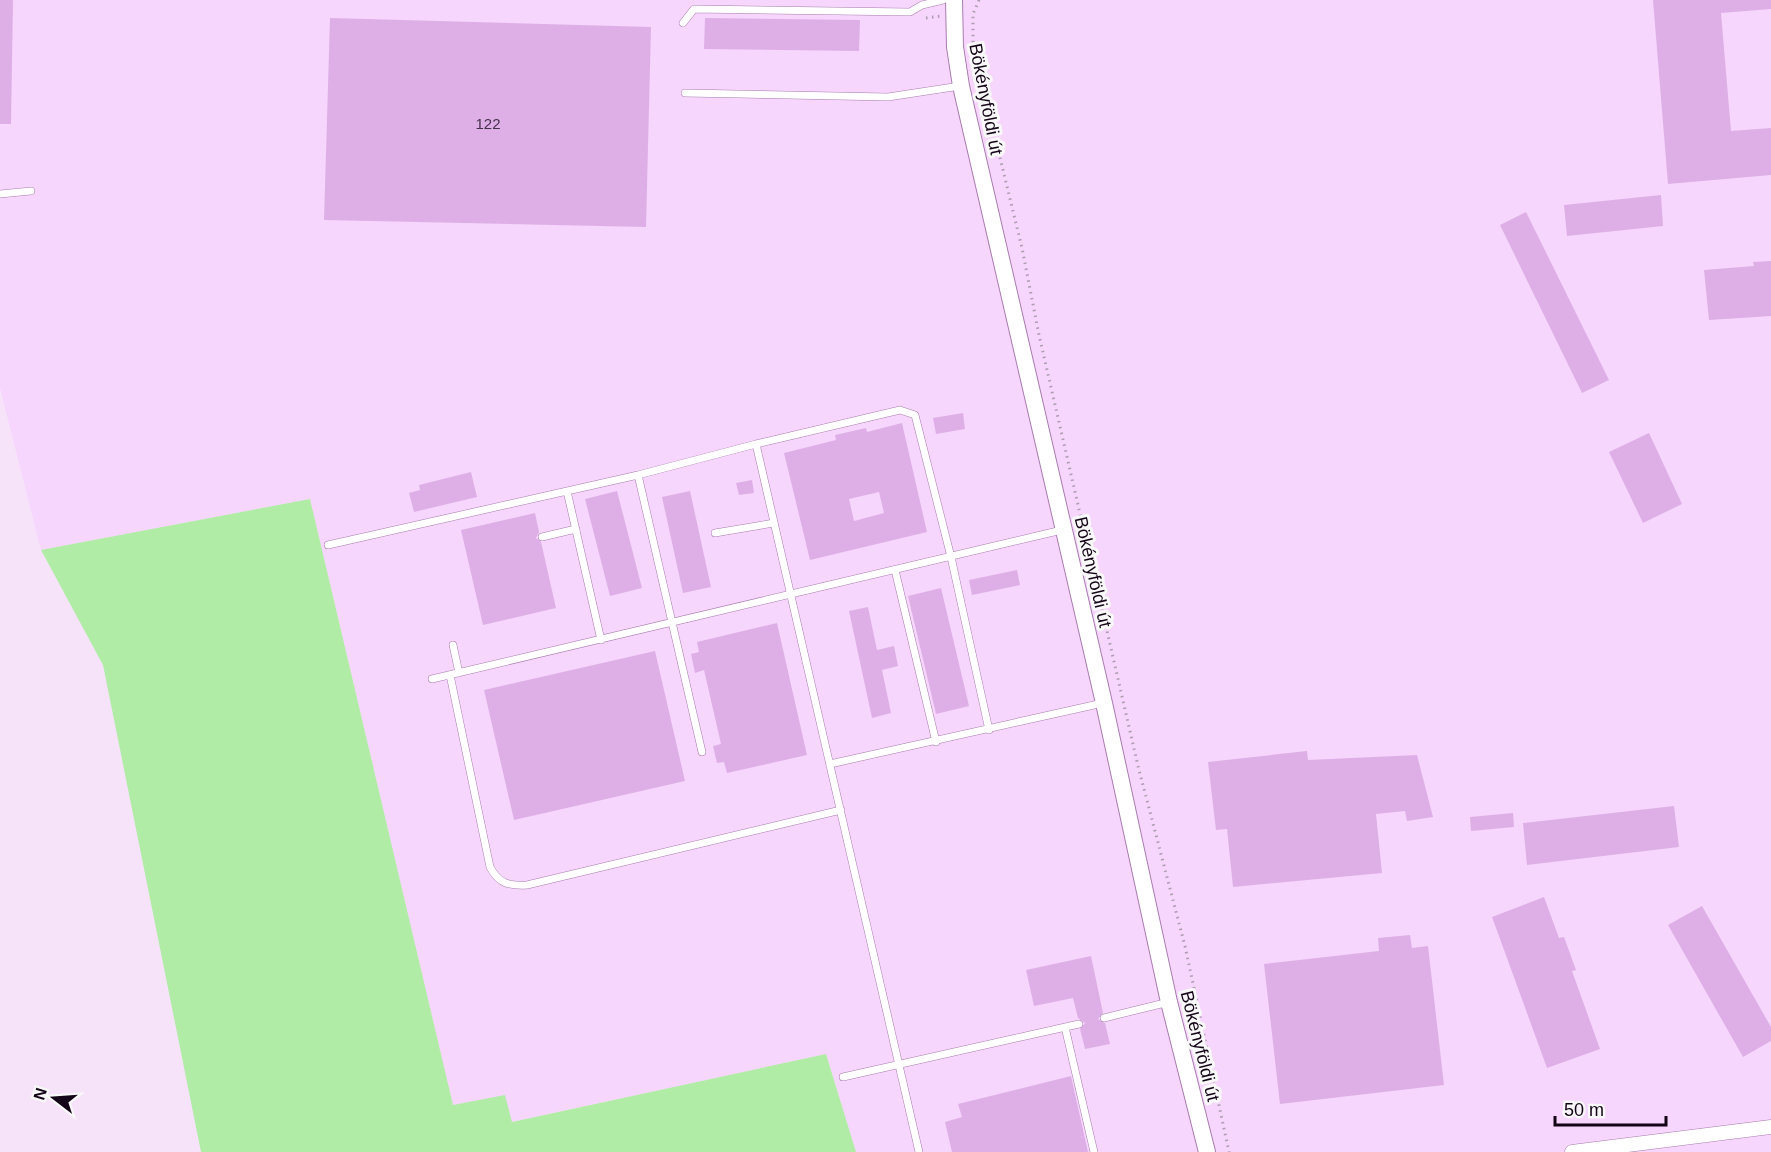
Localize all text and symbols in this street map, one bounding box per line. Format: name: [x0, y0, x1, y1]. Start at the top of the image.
street label: Bökényföldi út: [965, 42, 1007, 156]
house number: 122: [475, 115, 501, 132]
street label: Bökényföldi út: [1071, 515, 1115, 629]
street label: Bökényföldi út: [1177, 989, 1223, 1103]
north arrow: [24, 1068, 84, 1128]
text: N: [30, 1086, 50, 1102]
scale bar: [1555, 1089, 1666, 1127]
text: 50 m: [1564, 1100, 1604, 1120]

